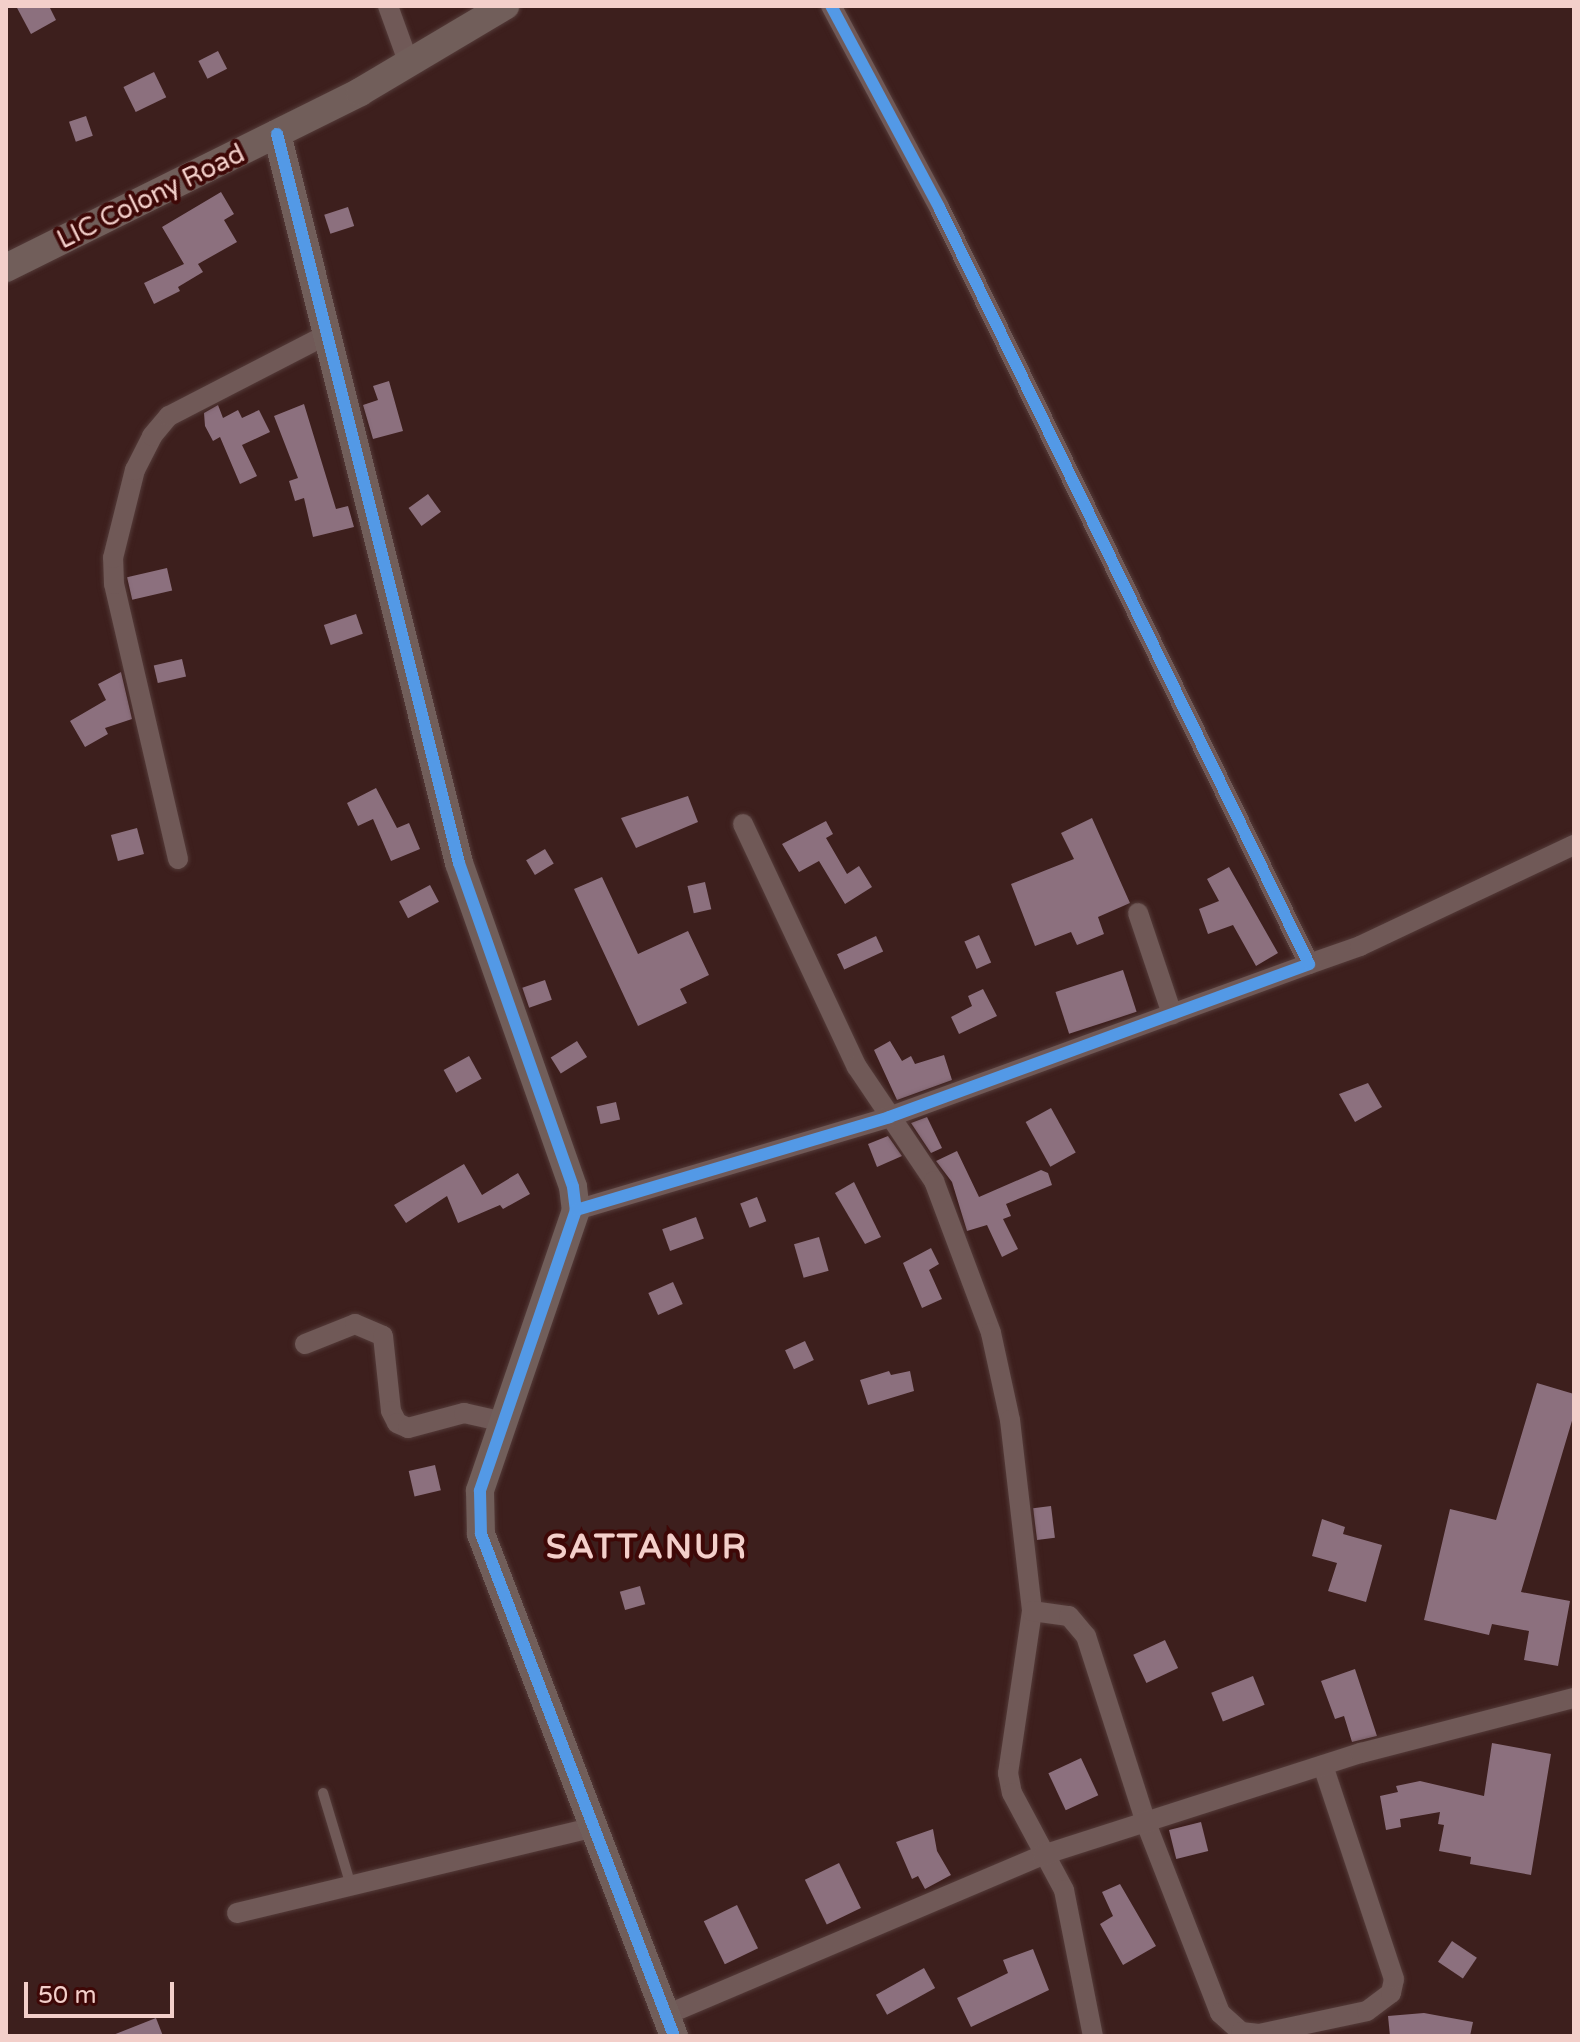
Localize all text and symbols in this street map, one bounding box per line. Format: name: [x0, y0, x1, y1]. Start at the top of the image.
street label: LIC Colony Road: [52, 138, 250, 256]
district label: SATTANUR: [546, 1528, 748, 1568]
scale bar: [28, 1966, 178, 2016]
text: 50 m: [38, 1981, 96, 2010]

